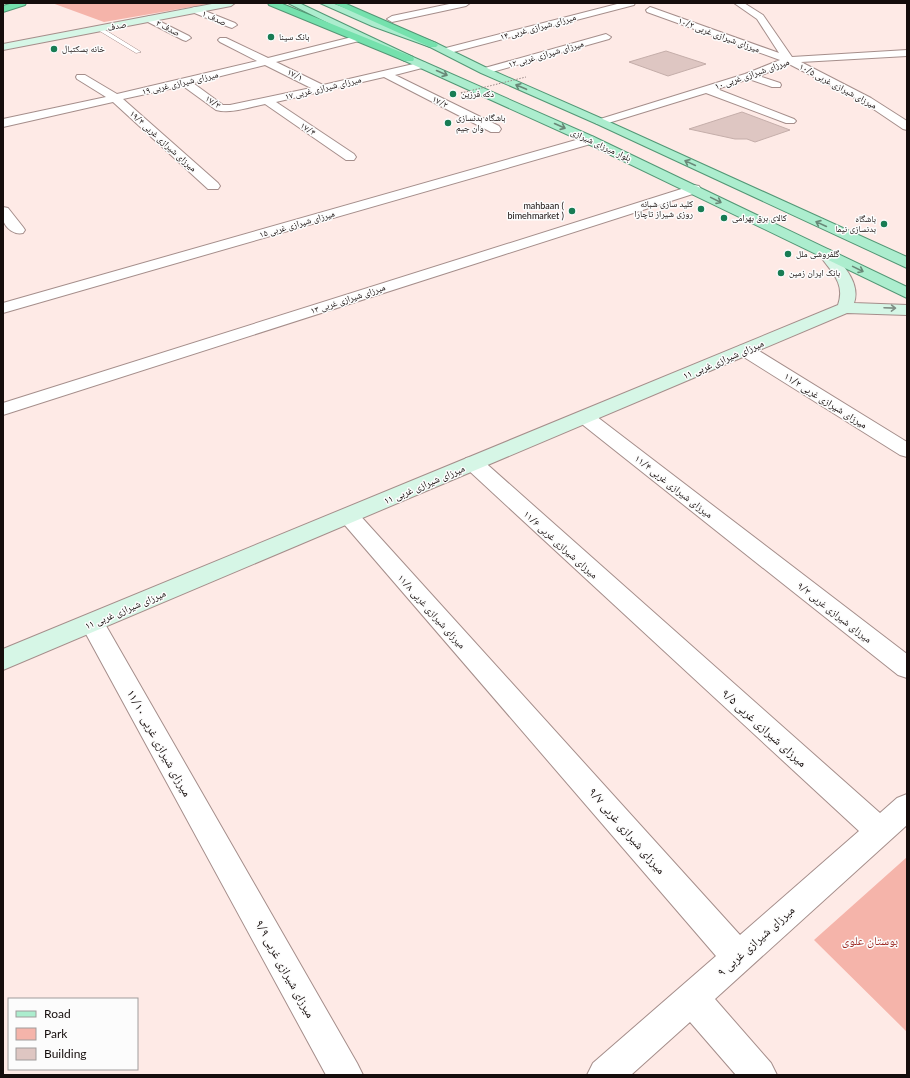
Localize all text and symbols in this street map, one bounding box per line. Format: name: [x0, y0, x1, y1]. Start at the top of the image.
street label: ۱ صدف: [200, 8, 228, 28]
street label: ۱۴ میرزای شیرازی غربی: [499, 11, 577, 42]
street label: ۱۰/۲ میرزای شیرازی غربی: [677, 15, 762, 55]
street label: ۲ صدف: [154, 17, 182, 38]
street label: صدف: [106, 18, 127, 33]
place label: بانک سینا: [279, 31, 310, 42]
marker: بانک سینا: [266, 32, 276, 42]
street label: ۱۲ میرزای شیرازی غربی: [507, 37, 585, 70]
place label: خانه بسکتبال: [62, 43, 105, 54]
marker: خانه بسکتبال: [49, 44, 59, 54]
street label: ۱۰ میرزای شیرازی غربی: [713, 56, 791, 92]
street label: ۱۰/۵ میرزای شیرازی غربی: [798, 60, 879, 111]
street label: ۱۷/۱: [286, 66, 305, 83]
street label: ۱۹ میرزای شیرازی غربی: [141, 68, 219, 97]
one-way arrow: [435, 70, 447, 78]
street label: ۱۷ میرزای شیرازی غربی: [284, 73, 362, 102]
one-way arrow: [515, 82, 527, 90]
place label: دکه فرزین: [461, 88, 494, 99]
marker: دکه فرزین: [448, 89, 458, 99]
street label: ۱۷/۳: [203, 93, 223, 111]
street label: ۱۷/۲: [431, 93, 450, 110]
street label: ۱۹/۴ میرزای شیرازی غربی: [127, 108, 199, 174]
place label: باشگاه بدنسازی وان جیم: [456, 112, 506, 134]
marker: باشگاه بدنسازی وان جیم: [443, 118, 453, 128]
street label: ۱۷/۴: [298, 119, 318, 138]
one-way arrow: [554, 123, 566, 131]
street label: بلوار میرزای شیرازی: [569, 126, 634, 164]
one-way arrow: [684, 159, 696, 166]
one-way arrow: [710, 196, 722, 204]
place label: کلید سازی شبانه روزی شیراز تاچارا: [634, 198, 694, 220]
place label: mahbaan ( bimehmarket ): [508, 200, 565, 221]
marker: کلید سازی شبانه روزی شیراز تاچارا: [696, 204, 706, 214]
marker: mahbaan ( bimehmarket ): [567, 206, 577, 216]
street label: ۱۵ میرزای شیرازی غربی: [258, 207, 336, 240]
place label: کالای برق بهرامی: [732, 212, 787, 223]
marker: کالای برق بهرامی: [719, 213, 729, 223]
place label: باشگاه بدنسازی نیما: [835, 213, 877, 234]
marker: باشگاه بدنسازی نیما: [879, 219, 889, 229]
one-way arrow: [815, 220, 827, 227]
place label: گلفروشی ملل: [796, 248, 840, 259]
marker: گلفروشی ملل: [783, 249, 793, 259]
one-way arrow: [852, 266, 864, 273]
place label: بانک ایران زمین: [789, 267, 841, 278]
marker: بانک ایران زمین: [776, 268, 786, 278]
street label: ۱۳ میرزای شیرازی غربی: [309, 281, 387, 316]
one-way arrow: [883, 304, 896, 312]
street label: میرزای شیرازی غربی ۱۱: [681, 336, 766, 382]
street label: میرزای شیرازی غربی ۱۱/۲: [782, 370, 870, 432]
street label: میرزای شیرازی غربی ۱۱/۴: [632, 452, 716, 521]
street label: میرزای شیرازی غربی ۱۱: [382, 461, 467, 507]
street label: میرزای شیرازی غربی ۱۱/۶: [521, 508, 601, 581]
street label: میرزای شیرازی غربی ۱۱/۸: [395, 571, 469, 652]
street label: میرزای شیرازی غربی ۹/۳: [795, 579, 875, 646]
street label: میرزای شیرازی غربی ۱۱: [83, 586, 168, 632]
street label: میرزای شیرازی غربی ۹/۵: [718, 685, 810, 770]
street label: میرزای شیرازی غربی ۱۱/۱۰: [123, 687, 195, 799]
street label: میرزای شیرازی غربی ۹/۷: [586, 784, 669, 877]
street label: میرزای شیرازی غربی ۹: [714, 902, 798, 979]
street label: میرزای شیرازی غربی ۹/۹: [252, 917, 319, 1020]
park label: بوستان علوی: [842, 933, 898, 948]
legend: [8, 998, 138, 1070]
text: Road: [44, 1006, 71, 1021]
text: Park: [44, 1026, 68, 1041]
text: Building: [44, 1046, 87, 1061]

